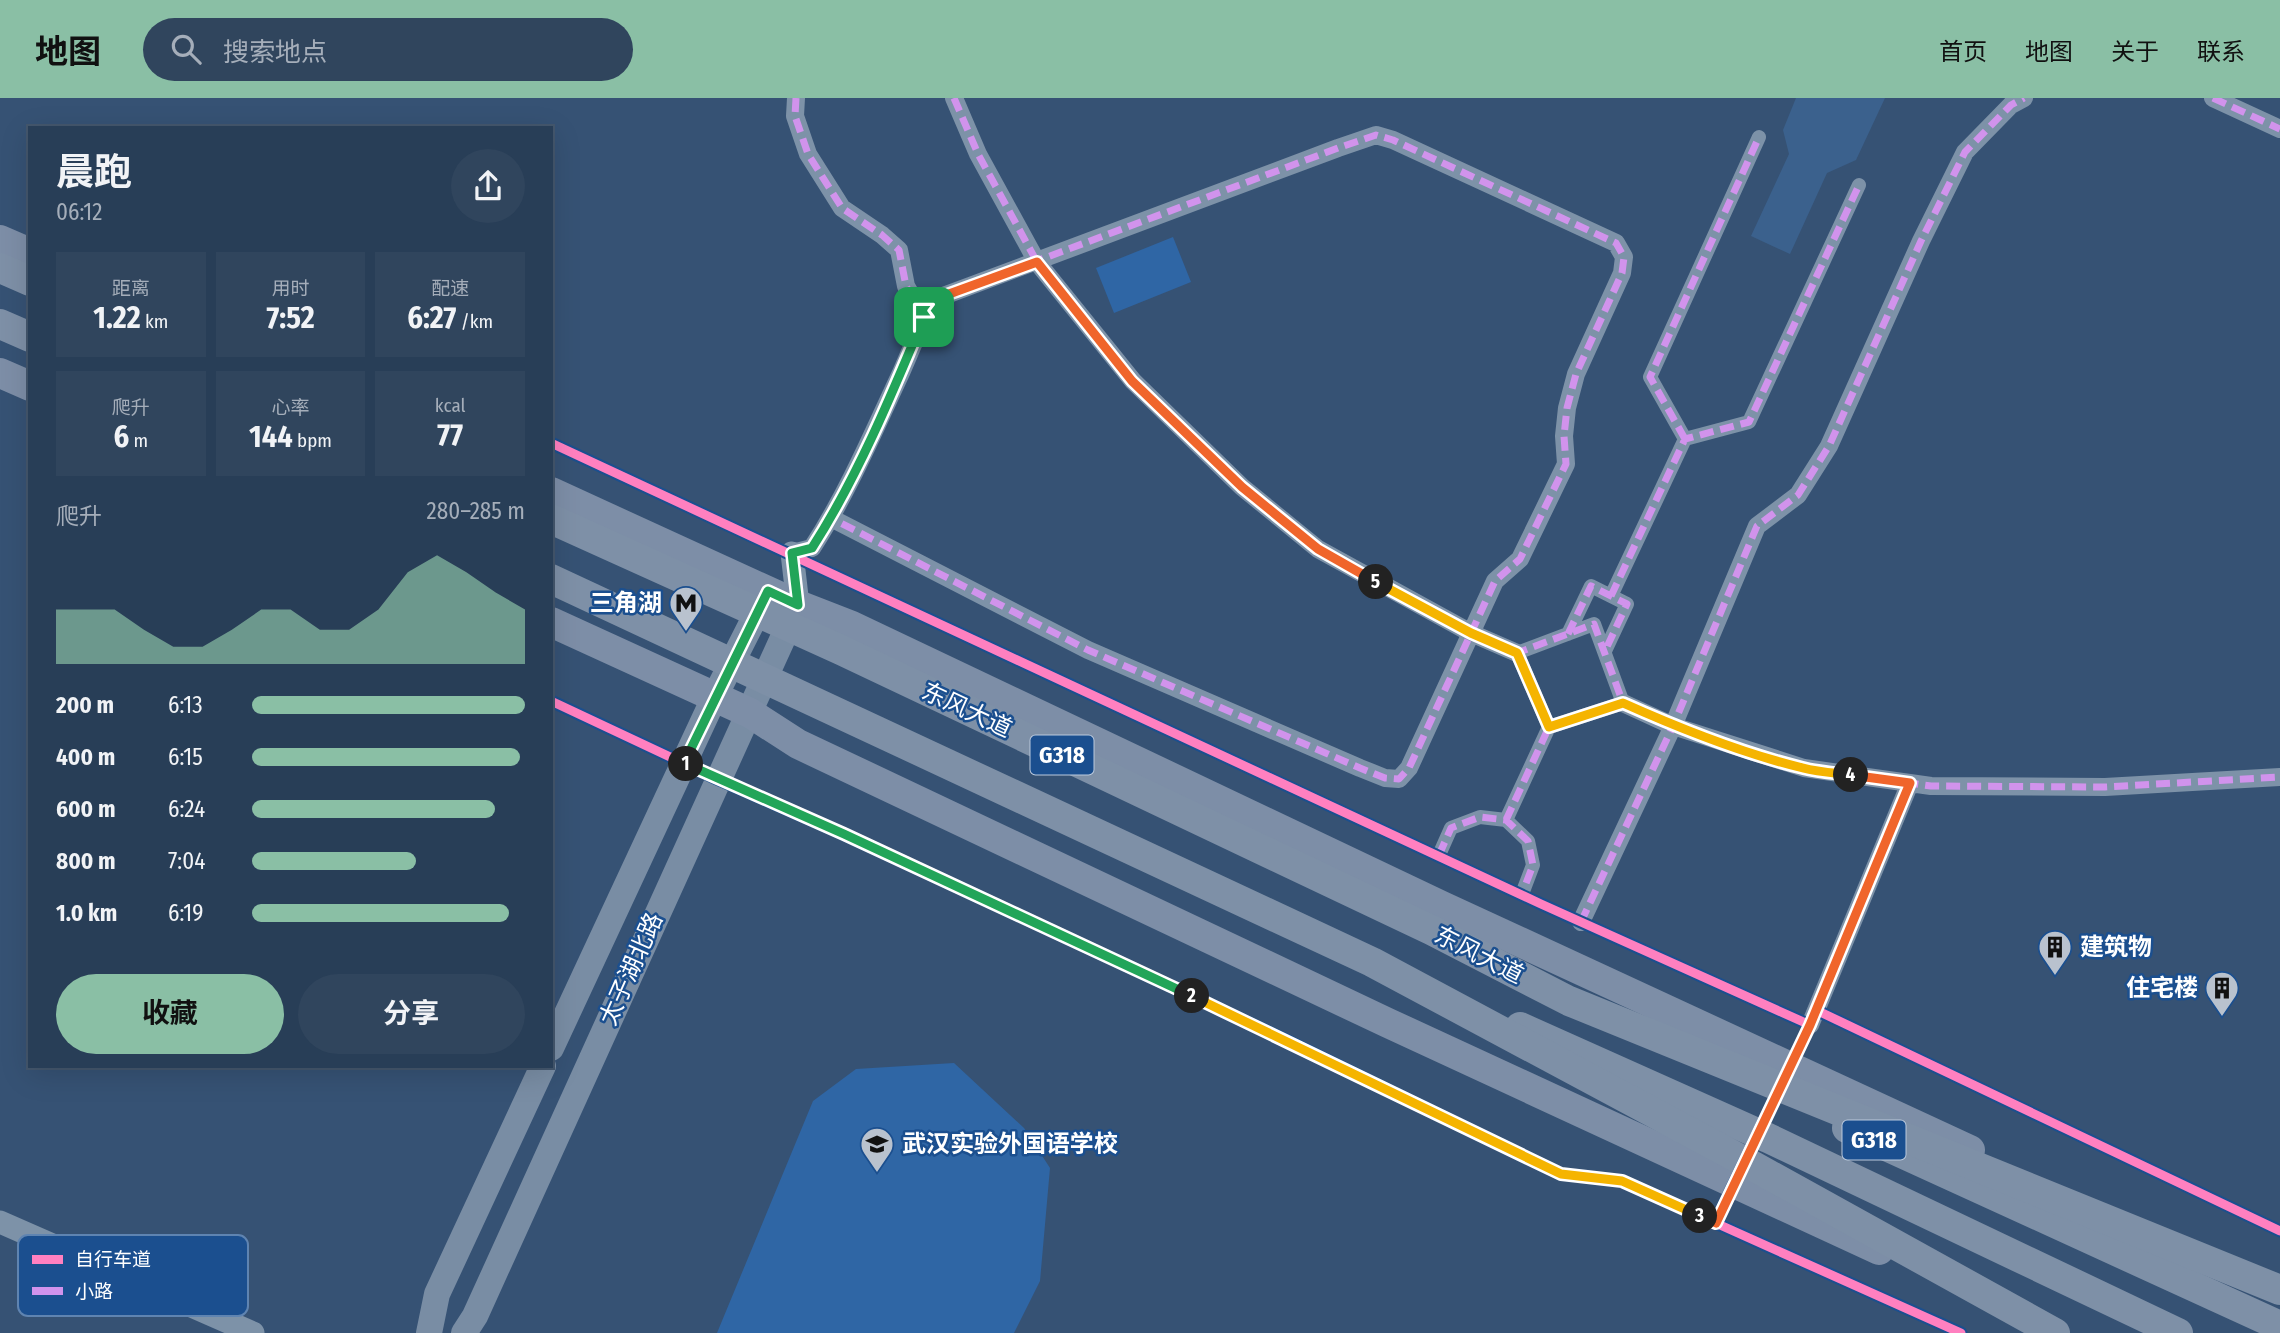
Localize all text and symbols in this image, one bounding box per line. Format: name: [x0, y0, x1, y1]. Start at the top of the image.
search box: [143, 18, 633, 81]
icon: search: [167, 30, 205, 68]
text: 地图: [35, 32, 101, 72]
text: 搜索地点: [223, 37, 327, 68]
text: 首页: [1939, 38, 1987, 66]
text: 地图: [2025, 38, 2073, 66]
text: 关于: [2111, 38, 2159, 66]
text: 联系: [2197, 38, 2245, 66]
text: 晨跑: [56, 149, 132, 195]
button: share: [451, 149, 525, 223]
text: 06:12: [56, 198, 102, 226]
text: 距离: [112, 277, 150, 300]
text: 用时: [271, 277, 310, 300]
text: 配速: [431, 277, 469, 300]
pin: [894, 287, 954, 347]
icon: arrive: [905, 298, 943, 336]
text: 1.22: [93, 300, 141, 336]
text: 7:52: [266, 300, 315, 336]
text: 6:27: [407, 300, 456, 336]
text: km: [141, 310, 168, 333]
text: /km: [456, 310, 493, 333]
text: kcal: [435, 394, 466, 417]
text: 爬升: [112, 396, 150, 419]
text: 心率: [271, 396, 310, 419]
text: 77: [437, 417, 463, 453]
text: 6: [113, 419, 129, 455]
text: 144: [249, 419, 293, 455]
text: m: [129, 429, 148, 452]
text: bpm: [293, 429, 332, 452]
text: 280–285 m: [427, 497, 525, 525]
text: 爬升: [56, 502, 102, 530]
pin: 5: [1358, 564, 1394, 600]
text: 5: [1371, 570, 1380, 593]
metro station icon: 三角湖: [667, 584, 705, 633]
place label: 三角湖: [590, 589, 662, 617]
street label: 东风大道: [918, 677, 1016, 743]
text: 200 m: [56, 691, 114, 719]
text: 6:13: [168, 691, 203, 719]
road number: G318: [1030, 736, 1094, 775]
text: 400 m: [56, 743, 115, 771]
text: 6:15: [168, 743, 203, 771]
pin: 1: [668, 746, 704, 782]
text: 1: [681, 752, 690, 775]
pin: 4: [1834, 758, 1868, 792]
text: 4: [1846, 763, 1855, 786]
text: 600 m: [56, 795, 115, 823]
text: 6:24: [168, 795, 205, 823]
text: 800 m: [56, 847, 116, 875]
text: 7:04: [168, 847, 205, 875]
text: 1.0 km: [56, 899, 117, 927]
text: 6:19: [168, 899, 204, 927]
street label: 太子湖北路: [594, 908, 668, 1030]
street label: 东风大道: [1430, 921, 1528, 989]
building icon: 建筑物: [2036, 928, 2074, 977]
place label: 建筑物: [2080, 933, 2152, 961]
building icon: 住宅楼: [2203, 969, 2241, 1018]
button: 收藏: [56, 974, 284, 1054]
button: 分享: [298, 974, 525, 1054]
place label: 住宅楼: [2126, 974, 2198, 1002]
pin: 2: [1174, 978, 1210, 1014]
text: 2: [1187, 984, 1196, 1007]
road number: G318: [1842, 1121, 1906, 1160]
school or university icon: 武汉实验外国语学校: [858, 1125, 896, 1174]
place label: 武汉实验外国语学校: [902, 1130, 1118, 1158]
pin: 3: [1682, 1198, 1718, 1234]
text: 3: [1695, 1204, 1704, 1227]
legend: [18, 1235, 248, 1316]
text: 自行车道: [75, 1248, 151, 1271]
text: 小路: [75, 1280, 113, 1303]

